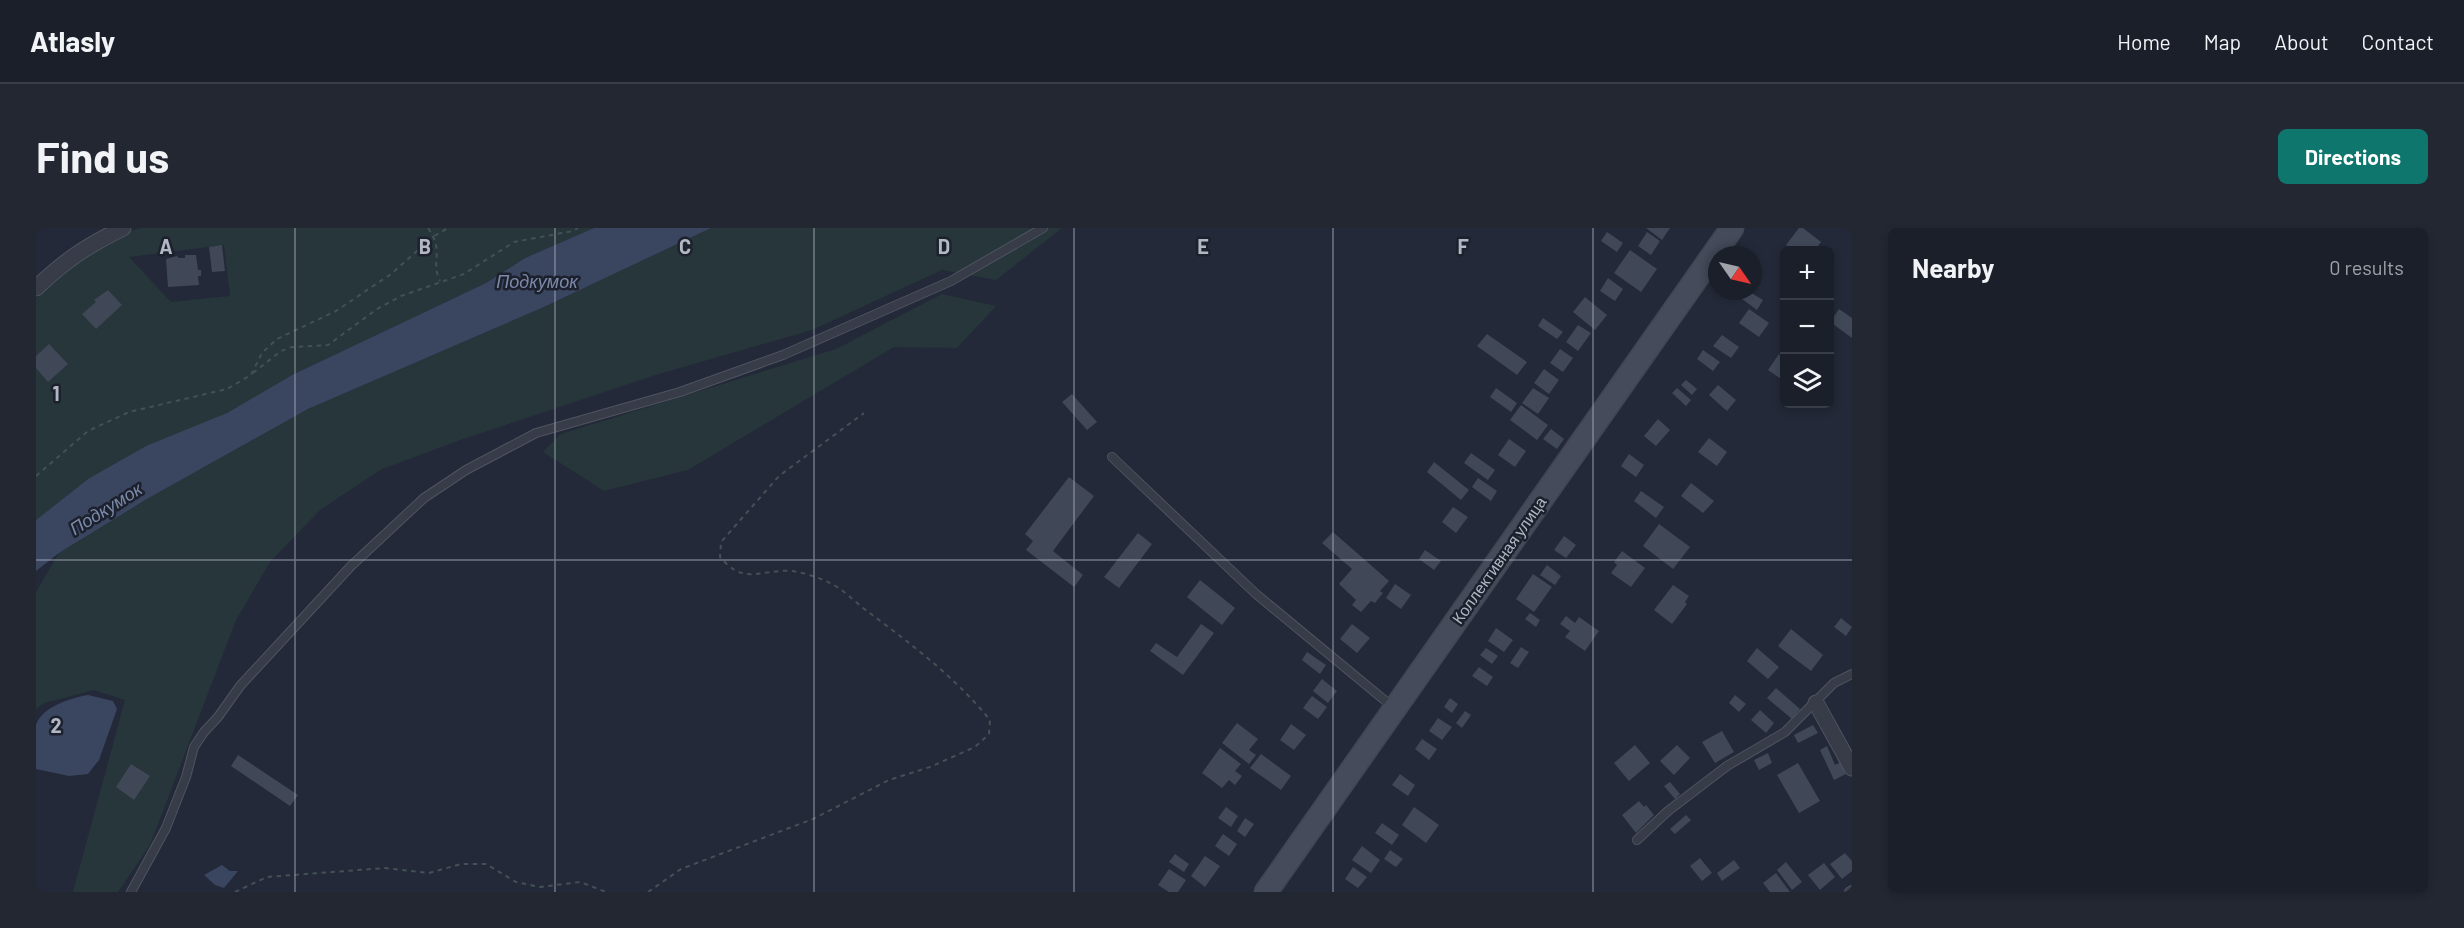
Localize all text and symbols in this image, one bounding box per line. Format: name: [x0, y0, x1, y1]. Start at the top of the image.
text: Atlasly: [30, 24, 115, 58]
text: Home: [2117, 29, 2171, 54]
text: Map: [2204, 29, 2241, 54]
text: About: [2274, 29, 2329, 54]
text: Contact: [2362, 29, 2434, 54]
button: Directions: [2278, 129, 2428, 184]
text: Find us: [36, 131, 169, 181]
text: A: [159, 234, 173, 258]
text: B: [419, 234, 431, 258]
text: C: [679, 234, 691, 258]
text: D: [938, 234, 950, 258]
text: E: [1197, 234, 1209, 258]
text: F: [1457, 234, 1469, 258]
north arrow: [1708, 246, 1762, 300]
map controls: [1780, 246, 1834, 408]
button: +: [1780, 246, 1834, 300]
text: Nearby: [1912, 252, 1994, 283]
text: 0 results: [2329, 255, 2404, 279]
water label: Подкумок: [496, 270, 579, 292]
button: −: [1780, 300, 1834, 354]
button: layers: [1780, 354, 1834, 408]
text: 1: [52, 381, 60, 405]
water label: Подкумок: [65, 476, 147, 539]
street label: Коллективная улица: [1448, 492, 1550, 627]
text: 2: [50, 713, 62, 737]

